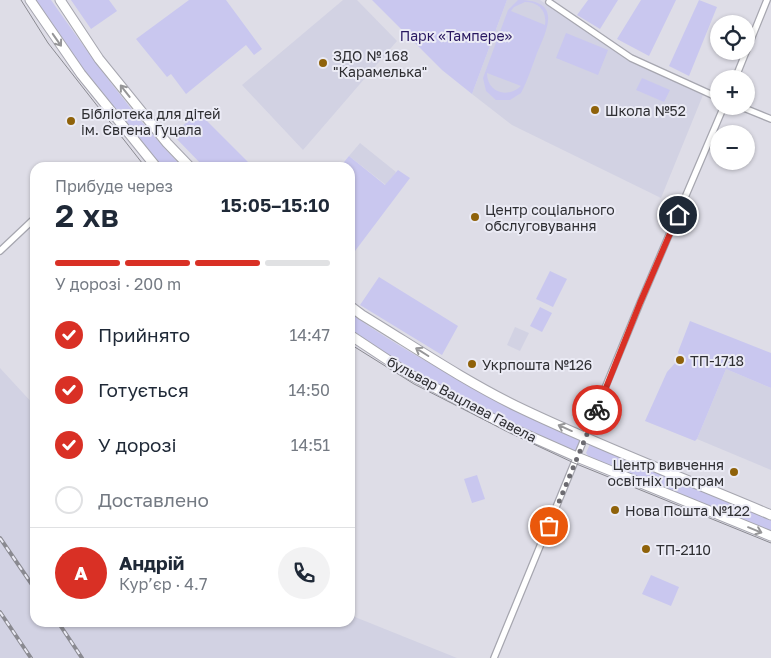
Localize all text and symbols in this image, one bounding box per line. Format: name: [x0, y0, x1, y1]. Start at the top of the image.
map controls: [710, 15, 755, 170]
button: locate: [710, 15, 755, 60]
park label: Парк «Тампере»: [400, 27, 513, 44]
one-way arrow: [52, 33, 62, 47]
place label: ЗДО № 168 "Карамелька": [333, 47, 427, 80]
marker: ЗДО № 168 "Карамелька": [317, 57, 329, 69]
button: +: [710, 70, 755, 115]
one-way arrow: [119, 85, 130, 98]
place label: Школа №52: [605, 102, 686, 119]
marker: Школа №52: [589, 104, 601, 116]
place label: Бібліотека для дітей ім. Євгена Гуцала: [81, 105, 221, 138]
marker: Бібліотека для дітей ім. Євгена Гуцала: [65, 115, 77, 127]
button: −: [710, 125, 755, 170]
text: Прибуде через: [55, 176, 173, 196]
text: 15:05–15:10: [221, 193, 330, 216]
pin: [657, 194, 699, 236]
text: 2 хв: [55, 196, 119, 234]
place label: Центр соціального обслуговування: [485, 201, 615, 234]
icon: home: [664, 201, 692, 229]
marker: Центр соціального обслуговування: [469, 211, 481, 223]
text: У дорозі · 200 m: [55, 274, 181, 294]
icon: check: [55, 321, 83, 349]
text: Прийнято: [98, 323, 190, 346]
text: 14:47: [289, 325, 330, 345]
one-way arrow: [415, 346, 429, 356]
street label: бульвар Вацлава Гавела: [384, 352, 540, 446]
place label: ТП-1718: [690, 352, 744, 369]
marker: ТП-1718: [674, 354, 686, 366]
place label: Укрпошта №126: [482, 356, 592, 373]
marker: Укрпошта №126: [466, 358, 478, 370]
icon: check: [55, 376, 83, 404]
text: Готується: [98, 378, 189, 401]
text: 14:50: [288, 380, 330, 400]
courier: [572, 385, 622, 435]
icon: bike: [583, 396, 611, 424]
one-way arrow: [558, 422, 573, 432]
icon: check: [55, 431, 83, 459]
text: У дорозі: [98, 433, 177, 456]
text: 14:51: [291, 435, 330, 455]
place label: Центр вивчення освітніх програм: [608, 456, 724, 489]
marker: Центр вивчення освітніх програм: [728, 466, 740, 478]
text: Доставлено: [98, 488, 209, 511]
place label: Нова Пошта №122: [625, 502, 750, 519]
marker: Нова Пошта №122: [609, 504, 621, 516]
pin: [528, 505, 570, 547]
icon: bag: [535, 512, 563, 540]
one-way arrow: [747, 526, 763, 535]
place label: ТП-2110: [656, 541, 711, 558]
marker: ТП-2110: [640, 543, 652, 555]
button: phone: [278, 547, 330, 599]
text: Андрій: [119, 551, 184, 574]
text: А: [74, 561, 88, 584]
text: Кур’єр · 4.7: [119, 574, 207, 594]

